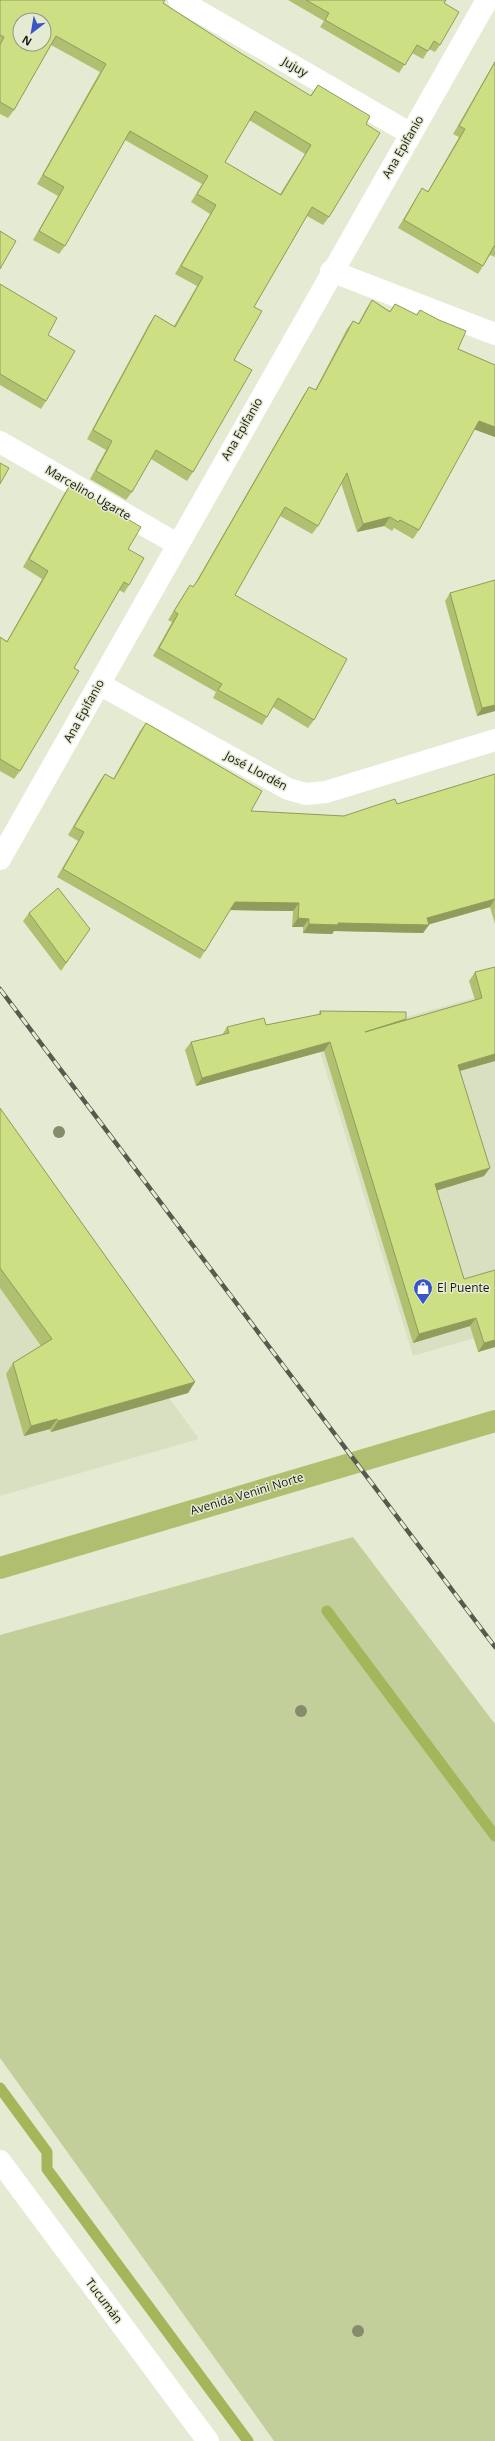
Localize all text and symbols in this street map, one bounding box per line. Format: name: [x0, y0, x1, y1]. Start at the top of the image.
north arrow: [12, 12, 52, 52]
text: N: [19, 32, 34, 50]
street label: Jujuy: [278, 52, 312, 81]
street label: Ana Epifanio: [378, 112, 427, 181]
street label: Ana Epifanio: [217, 394, 266, 463]
street label: Marcelino Ugarte: [42, 461, 134, 524]
street label: Ana Epifanio: [59, 676, 108, 746]
street label: José Llordén: [221, 746, 291, 794]
shop icon: El Puente: [412, 1277, 434, 1305]
place label: El Puente: [437, 1279, 490, 1296]
street label: Avenida Venini Norte: [188, 1468, 306, 1519]
street label: Tucumán: [82, 2275, 127, 2327]

